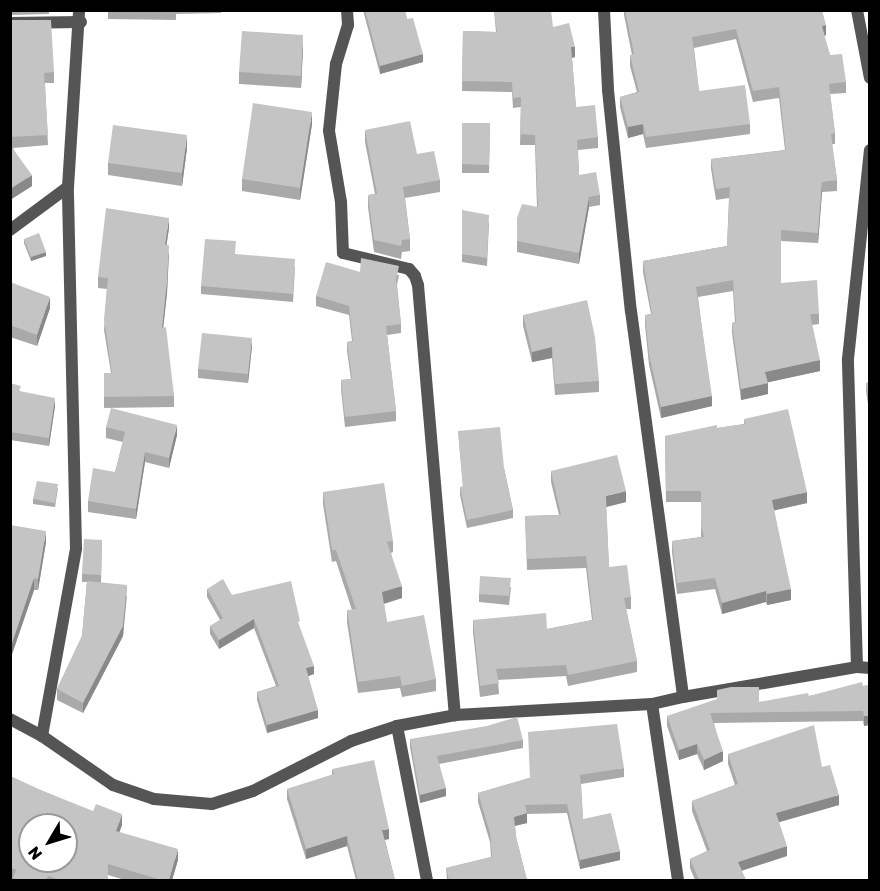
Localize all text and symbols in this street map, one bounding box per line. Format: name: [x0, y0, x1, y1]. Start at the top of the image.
north arrow: [18, 813, 78, 873]
text: N: [24, 843, 46, 864]

